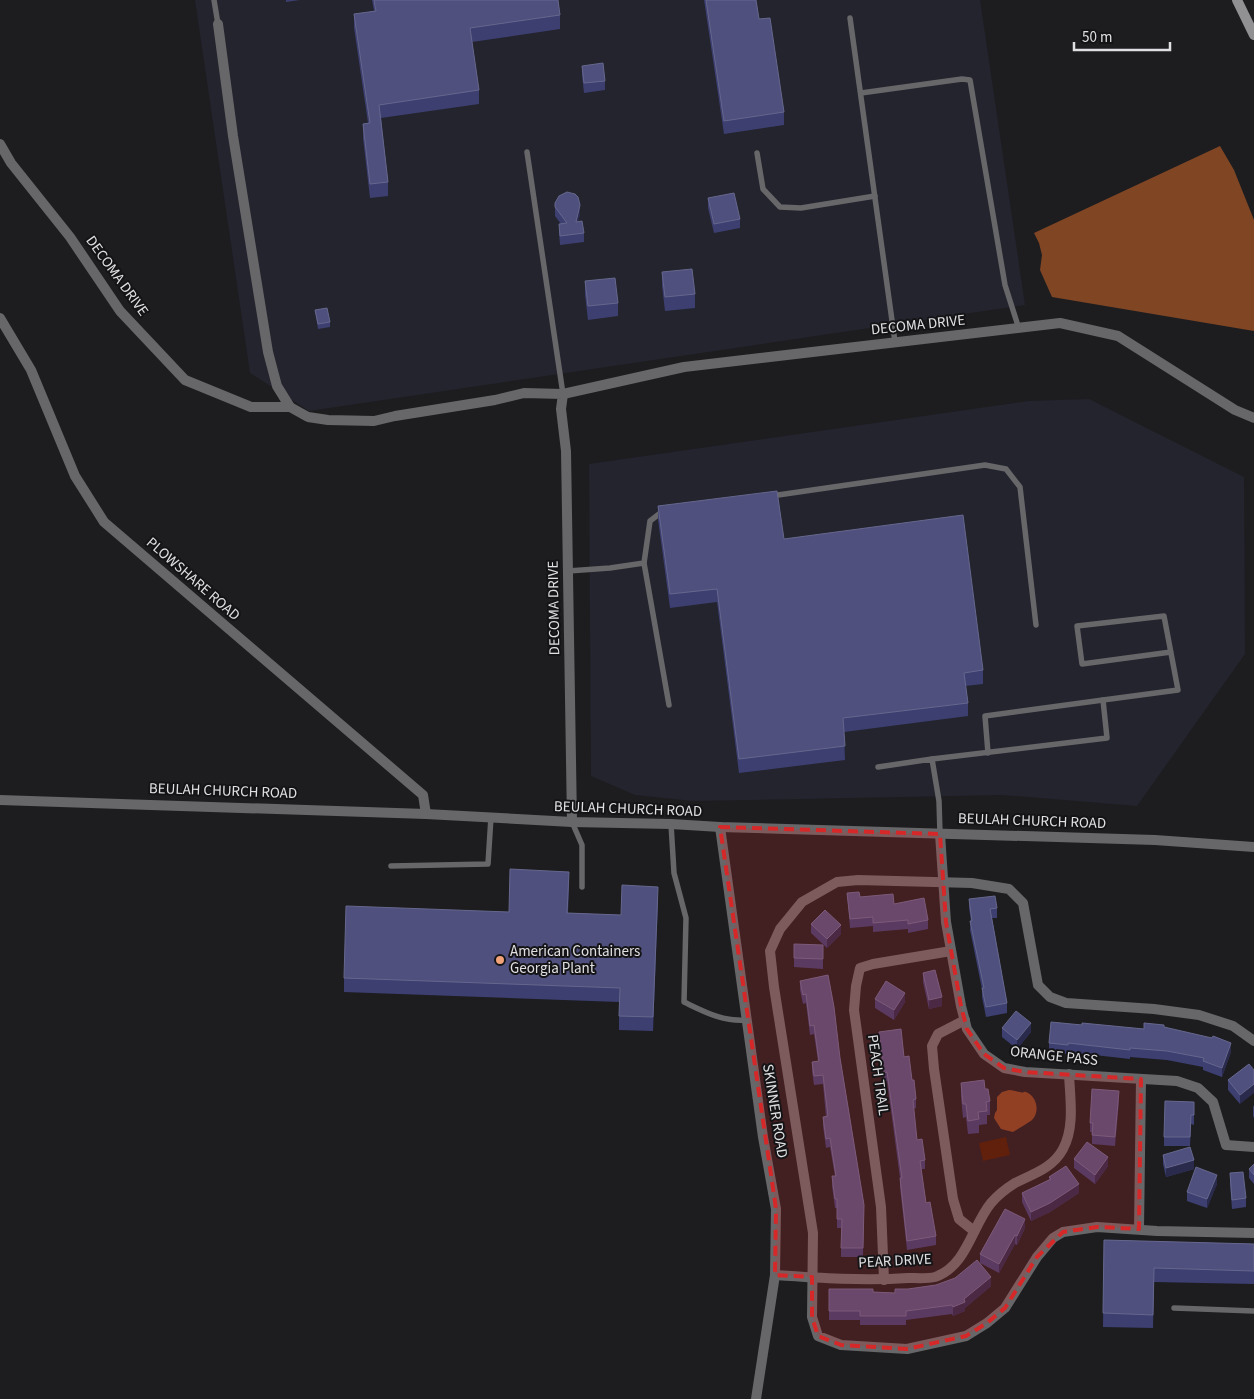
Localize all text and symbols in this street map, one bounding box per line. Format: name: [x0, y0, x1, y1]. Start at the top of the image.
scale bar: [1074, 20, 1170, 52]
text: 50 m: [1082, 27, 1112, 48]
street label: DECOMA DRIVE: [81, 232, 153, 321]
street label: DECOMA DRIVE: [870, 310, 966, 340]
street label: PLOWSHARE ROAD: [142, 532, 244, 626]
street label: DECOMA DRIVE: [543, 560, 565, 655]
street label: BEULAH CHURCH ROAD: [149, 778, 297, 804]
street label: BEULAH CHURCH ROAD: [554, 796, 702, 822]
street label: BEULAH CHURCH ROAD: [958, 808, 1106, 834]
place label: American Containers Georgia Plant: [510, 941, 640, 979]
marker: American Containers Georgia Plant: [494, 954, 506, 966]
street label: PEACH TRAIL: [862, 1033, 894, 1117]
street label: ORANGE PASS: [1009, 1041, 1099, 1071]
street label: SKINNER ROAD: [757, 1062, 793, 1160]
street label: PEAR DRIVE: [858, 1249, 932, 1273]

